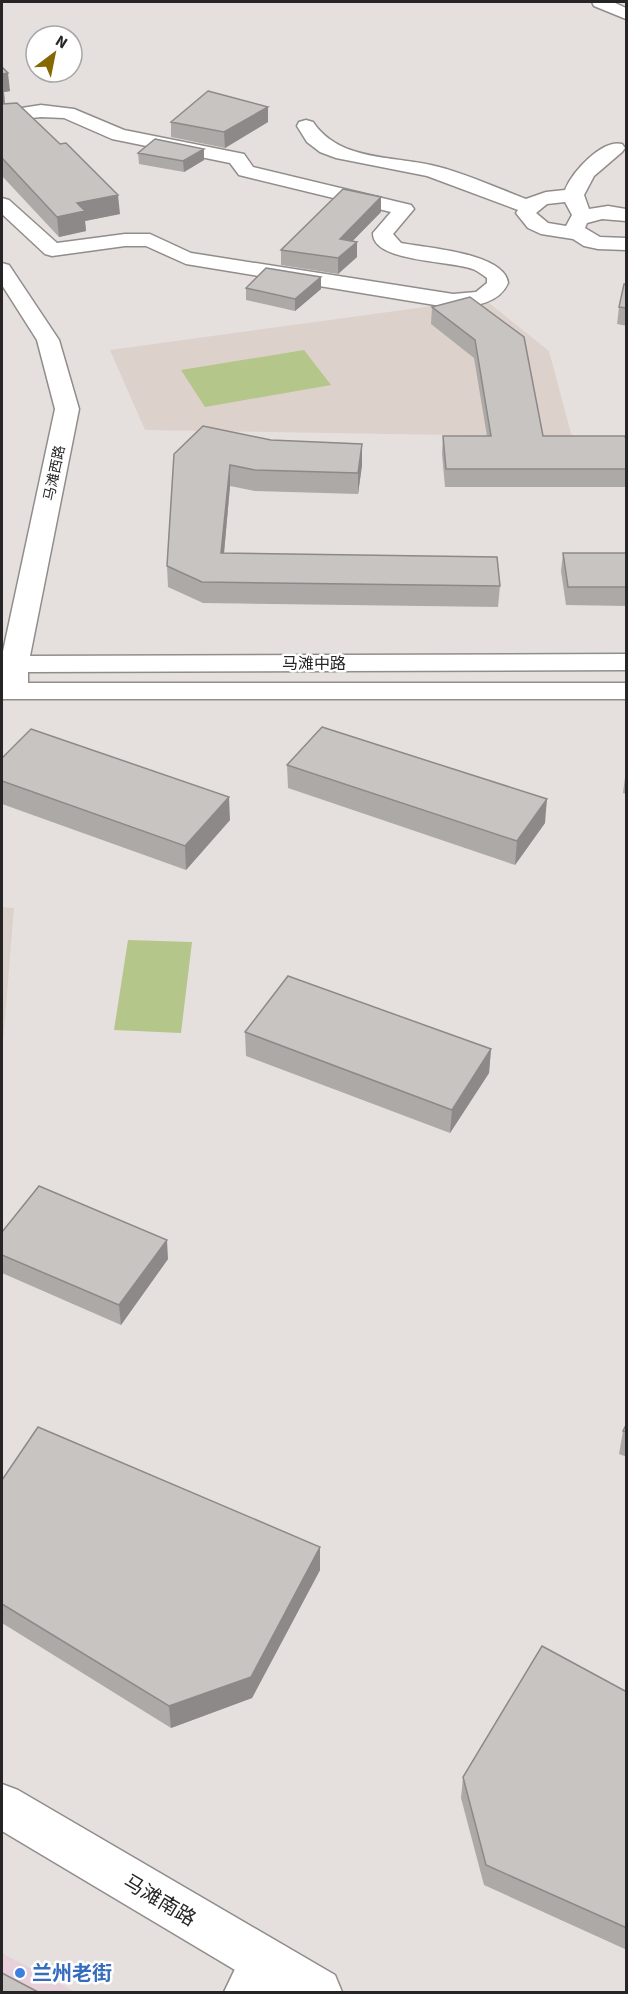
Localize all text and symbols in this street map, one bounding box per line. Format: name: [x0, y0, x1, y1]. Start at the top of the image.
north arrow: [24, 24, 84, 84]
text: N: [51, 30, 72, 54]
street label: 马滩西路: [39, 444, 71, 503]
street label: 马滩中路: [282, 653, 346, 675]
street label: 马滩南路: [118, 1868, 201, 1933]
place label: 兰州老街: [32, 1960, 112, 1988]
marker: 兰州老街: [13, 1966, 27, 1980]

